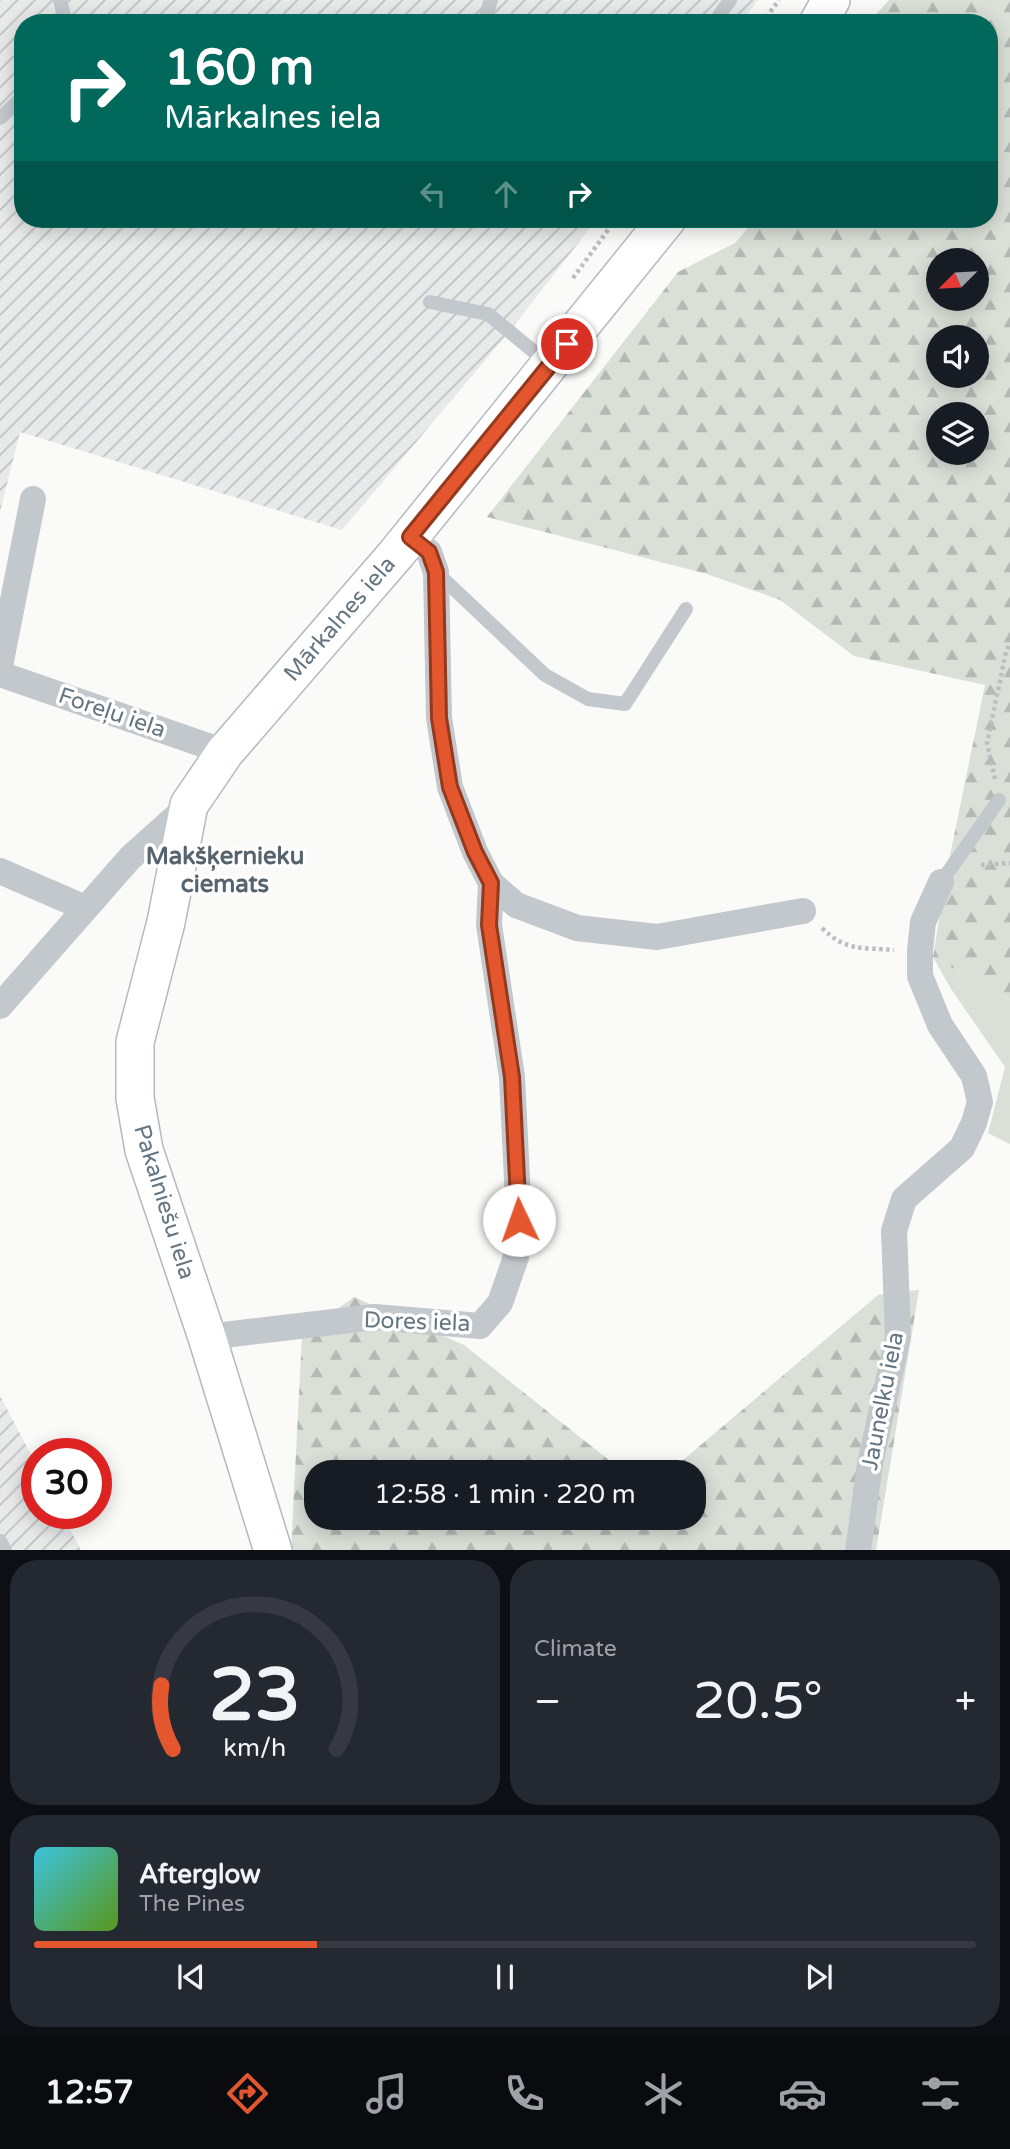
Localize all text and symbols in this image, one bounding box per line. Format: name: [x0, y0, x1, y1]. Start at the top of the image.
text: 160 m: [164, 39, 314, 98]
icon: right: [49, 42, 140, 133]
text: Mārkalnes iela: [164, 99, 382, 137]
icon: left: [414, 175, 452, 213]
icon: ahead: [487, 175, 525, 213]
icon: right: [560, 175, 598, 213]
north arrow: [926, 248, 989, 312]
map controls: [926, 248, 989, 465]
pin: [537, 314, 597, 374]
icon: arrive: [548, 325, 586, 363]
button: sound: [926, 325, 989, 388]
button: layers: [926, 402, 989, 465]
street label: Mārkalnes iela: [278, 551, 402, 687]
street label: Foreļu iela: [55, 682, 169, 744]
district label: Makšķernieku ciemats: [146, 842, 304, 899]
street label: Pakalniešu iela: [127, 1121, 201, 1283]
position arrow: [482, 1183, 556, 1257]
street label: Dores iela: [363, 1306, 471, 1338]
street label: Jaunelku iela: [856, 1329, 910, 1473]
speed limit sign: 30: [21, 1438, 112, 1529]
text: 12:58 · 1 min · 220 m: [374, 1479, 636, 1510]
text: Climate: [534, 1635, 617, 1663]
text: 23: [209, 1652, 301, 1740]
text: 20.5°: [693, 1670, 823, 1733]
text: −: [534, 1679, 561, 1725]
text: +: [955, 1679, 976, 1725]
text: km/h: [224, 1732, 286, 1762]
text: Afterglow: [139, 1859, 261, 1890]
text: The Pines: [139, 1890, 245, 1918]
icon: previous: [172, 1958, 210, 1996]
icon: pause: [486, 1958, 524, 1996]
icon: next: [800, 1958, 838, 1996]
icon: directions: [223, 2069, 272, 2118]
icon: music: [362, 2069, 411, 2118]
icon: phone: [500, 2069, 549, 2118]
icon: climate: [639, 2069, 688, 2118]
icon: car: [778, 2069, 827, 2118]
icon: filters: [916, 2069, 965, 2118]
text: 12:57: [45, 2074, 134, 2112]

